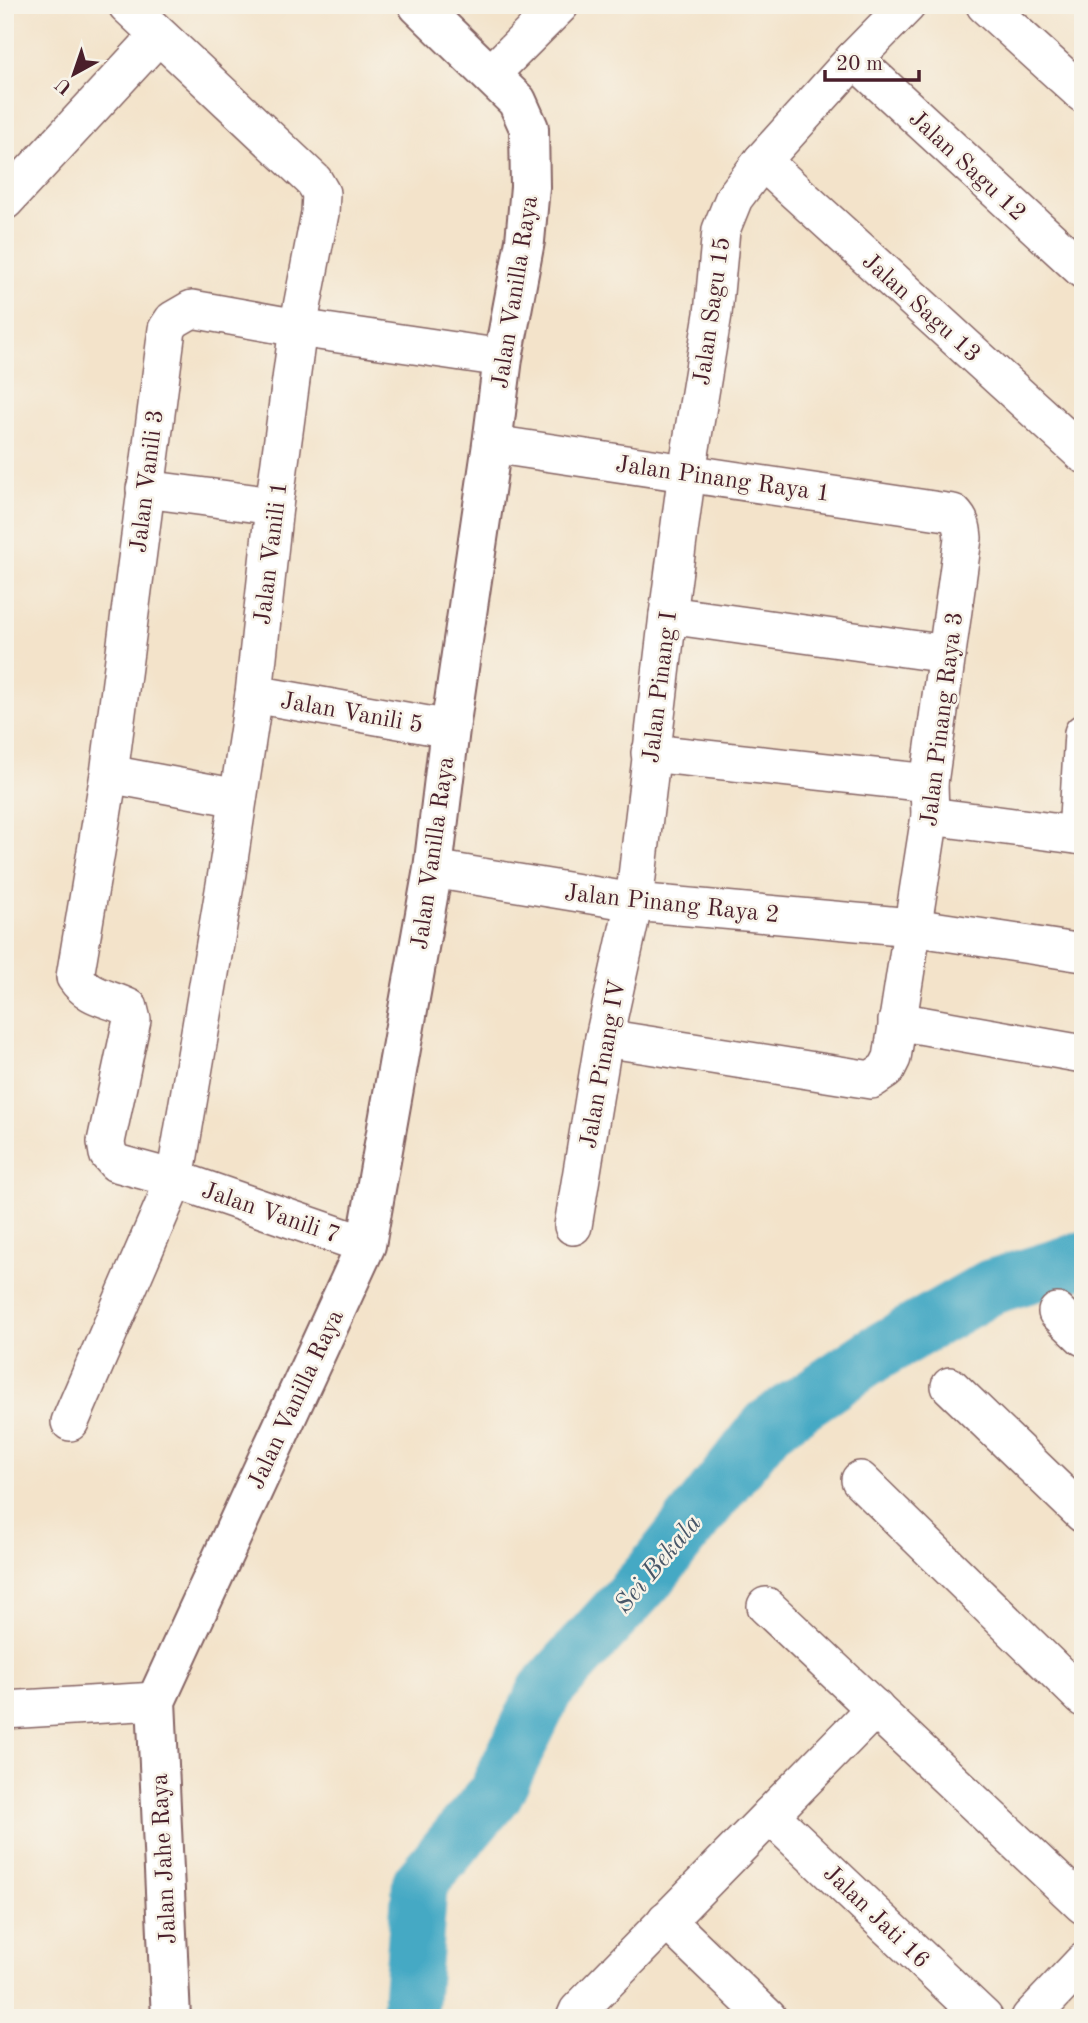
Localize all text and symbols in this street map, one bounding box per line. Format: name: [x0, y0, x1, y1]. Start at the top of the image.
north arrow: [38, 38, 108, 108]
scale bar: [825, 38, 920, 82]
text: 20 m: [836, 54, 883, 75]
text: U: [53, 73, 77, 97]
street label: Jalan Sagu 12: [904, 107, 1030, 226]
street label: Jalan Vanilla Raya: [489, 194, 543, 390]
street label: Jalan Sagu 15: [691, 235, 735, 387]
street label: Jalan Sagu 13: [857, 249, 984, 368]
street label: Jalan Vanili 3: [127, 408, 169, 554]
street label: Jalan Pinang Raya 1: [614, 453, 831, 507]
street label: Jalan Vanili 1: [251, 480, 293, 626]
street label: Jalan Pinang I: [640, 610, 682, 764]
street label: Jalan Pinang Raya 3: [918, 610, 968, 828]
street label: Jalan Vanili 5: [278, 690, 425, 738]
street label: Jalan Vanilla Raya: [409, 755, 459, 951]
street label: Jalan Pinang Raya 2: [563, 882, 781, 928]
street label: Jalan Pinang IV: [577, 978, 631, 1151]
street label: Jalan Vanili 7: [198, 1179, 342, 1249]
street label: Jalan Vanilla Raya: [245, 1306, 349, 1493]
water label: Sei Bekala: [610, 1510, 707, 1618]
street label: Jalan Jahe Raya: [149, 1773, 181, 1945]
street label: Jalan Jati 16: [818, 1861, 933, 1974]

